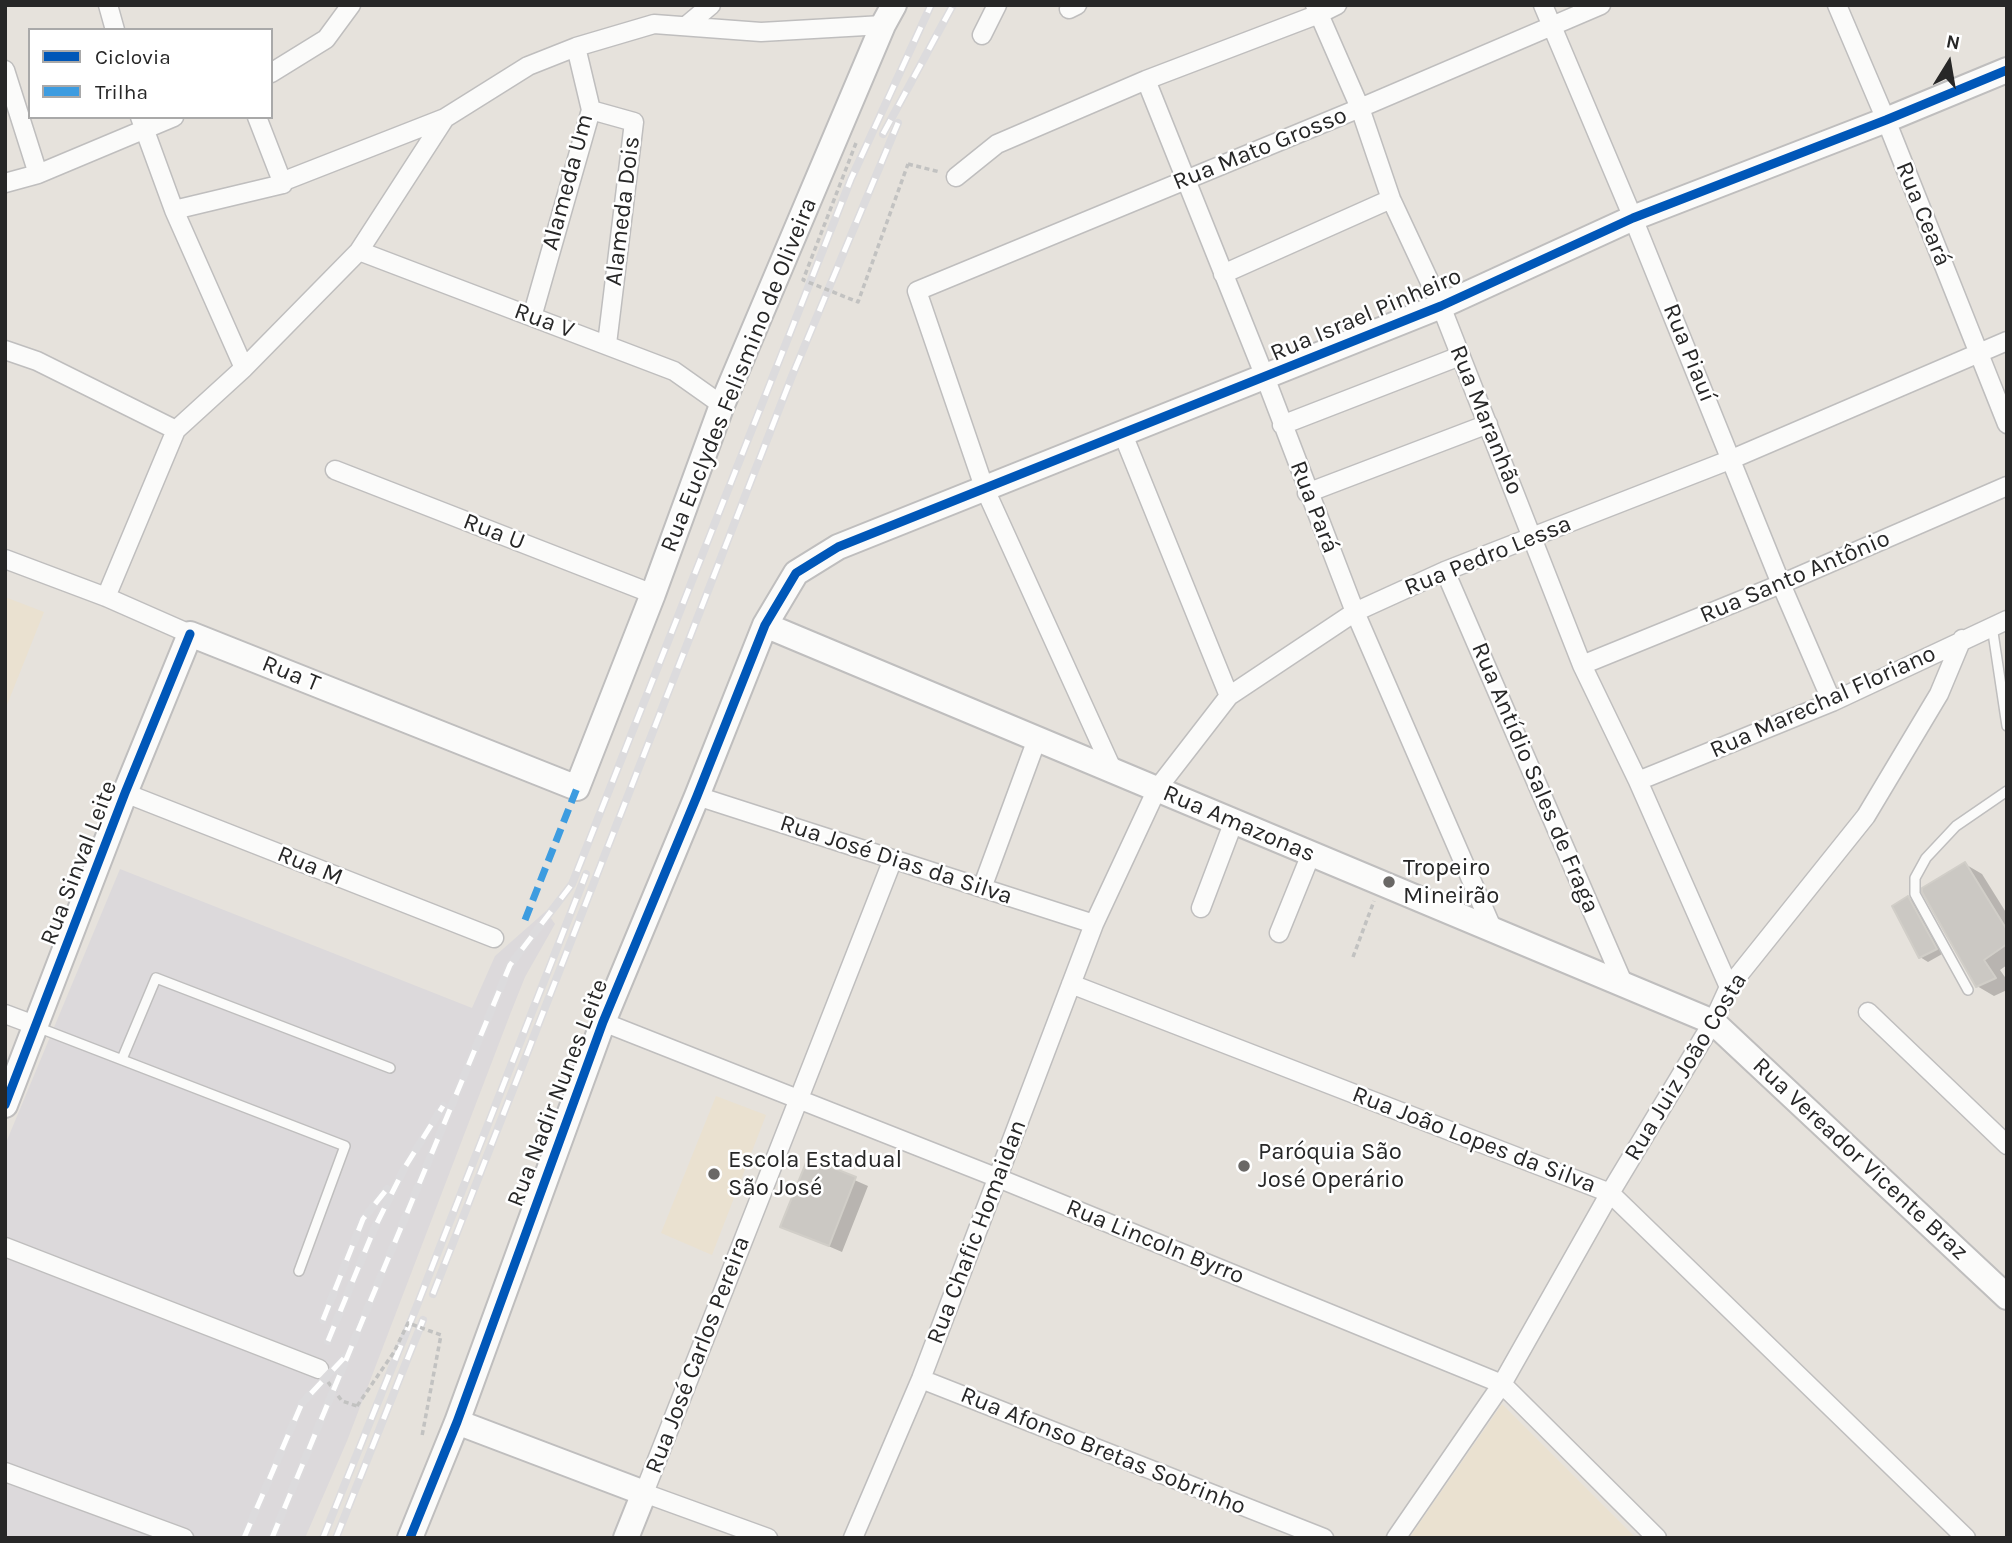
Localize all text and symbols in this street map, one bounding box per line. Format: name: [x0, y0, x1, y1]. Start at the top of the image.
legend: [28, 28, 273, 119]
north arrow: [1914, 28, 1984, 98]
text: N: [1944, 30, 1962, 54]
text: Ciclovia: [95, 45, 171, 69]
text: Trilha: [95, 80, 148, 104]
street label: Rua Mato Grosso: [1169, 101, 1351, 197]
street label: Alameda Um: [536, 111, 600, 253]
street label: Alameda Dois: [600, 135, 646, 287]
street label: Rua Ceará: [1889, 157, 1957, 271]
street label: Rua Euclydes Felismino de Oliveira: [654, 193, 824, 557]
street label: Rua Israel Pinheiro: [1266, 262, 1466, 368]
street label: Rua V: [510, 297, 578, 345]
street label: Rua Piauí: [1656, 300, 1722, 406]
street label: Rua Maranhão: [1443, 341, 1529, 499]
street label: Rua Pará: [1283, 457, 1345, 557]
street label: Rua U: [459, 507, 529, 557]
street label: Rua Pedro Lessa: [1400, 509, 1576, 603]
street label: Rua Santo Antônio: [1696, 524, 1894, 630]
street label: Rua Antídio Sales de Fraga: [1465, 638, 1605, 918]
street label: Rua Marechal Floriano: [1706, 639, 1940, 765]
street label: Rua T: [258, 649, 324, 699]
street label: Rua Sinval Leite: [34, 777, 124, 949]
street label: Rua Amazonas: [1159, 779, 1319, 869]
street label: Rua José Dias da Silva: [776, 809, 1016, 911]
street label: Rua M: [273, 840, 347, 892]
place label: Tropeiro Mineirão: [1403, 854, 1499, 910]
marker: Tropeiro Mineirão: [1381, 874, 1397, 890]
street label: Rua Juiz João Costa: [1619, 968, 1753, 1166]
street label: Rua Nadir Nunes Leite: [501, 975, 615, 1211]
street label: Rua Vereador Vicente Braz: [1746, 1052, 1974, 1266]
street label: Rua João Lopes da Silva: [1348, 1080, 1600, 1200]
street label: Rua Chafic Homaidan: [921, 1116, 1033, 1348]
place label: Paróquia São José Operário: [1258, 1138, 1404, 1194]
place label: Escola Estadual São José: [728, 1146, 902, 1202]
marker: Paróquia São José Operário: [1236, 1158, 1252, 1174]
marker: Escola Estadual São José: [706, 1166, 722, 1182]
street label: Rua Lincoln Byrro: [1062, 1193, 1248, 1291]
street label: Rua José Carlos Pereira: [639, 1232, 757, 1478]
street label: Rua Afonso Bretas Sobrinho: [956, 1381, 1250, 1521]

